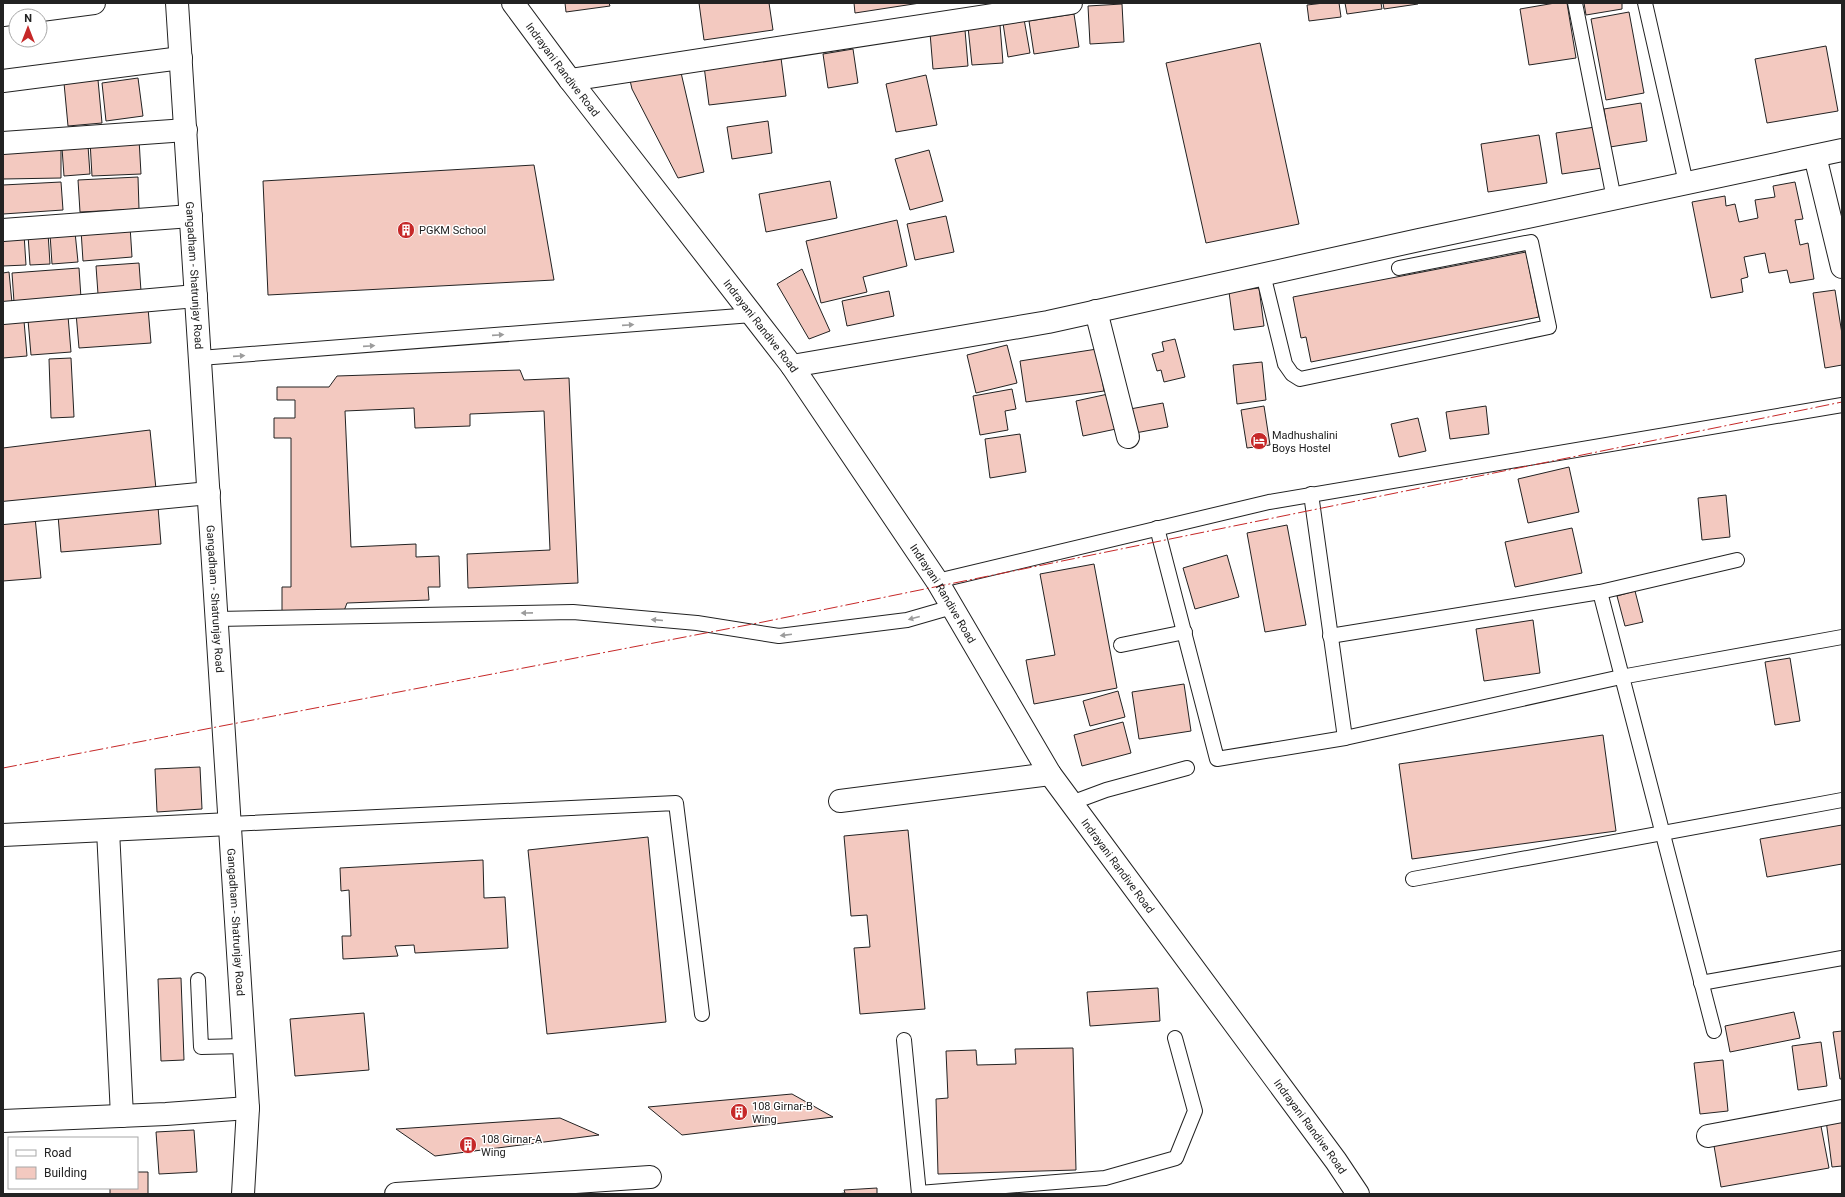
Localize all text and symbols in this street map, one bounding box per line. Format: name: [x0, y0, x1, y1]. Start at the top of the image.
north arrow: [8, 8, 48, 48]
text: N: [24, 12, 32, 25]
street label: Indrayani Randive Road: [523, 20, 602, 119]
street label: Gangadham - Shatrunjay Road: [183, 201, 205, 350]
building icon: PGKM School: [396, 220, 416, 240]
place label: PGKM School: [419, 224, 486, 237]
street label: Indrayani Randive Road: [720, 277, 800, 375]
one-way arrow: [622, 322, 634, 329]
one-way arrow: [492, 332, 504, 339]
one-way arrow: [363, 342, 375, 349]
one-way arrow: [233, 352, 245, 359]
place label: Madhushalini Boys Hostel: [1272, 429, 1338, 455]
hotel icon: Madhushalini Boys Hostel: [1249, 431, 1269, 451]
street label: Gangadham - Shatrunjay Road: [204, 525, 226, 673]
street label: Indrayani Randive Road: [907, 542, 978, 646]
one-way arrow: [520, 610, 533, 616]
one-way arrow: [908, 615, 921, 621]
one-way arrow: [651, 616, 663, 623]
one-way arrow: [780, 632, 792, 639]
street label: Indrayani Randive Road: [1078, 816, 1157, 916]
street label: Gangadham - Shatrunjay Road: [224, 848, 247, 996]
street label: Indrayani Randive Road: [1271, 1077, 1349, 1177]
place label: 108 Girnar-B Wing: [752, 1100, 813, 1126]
building icon: 108 Girnar-B Wing: [729, 1102, 749, 1122]
place label: 108 Girnar-A Wing: [481, 1133, 543, 1159]
building icon: 108 Girnar-A Wing: [458, 1135, 478, 1155]
legend: [8, 1137, 138, 1189]
text: Road: [44, 1146, 72, 1160]
text: Building: [44, 1166, 87, 1180]

